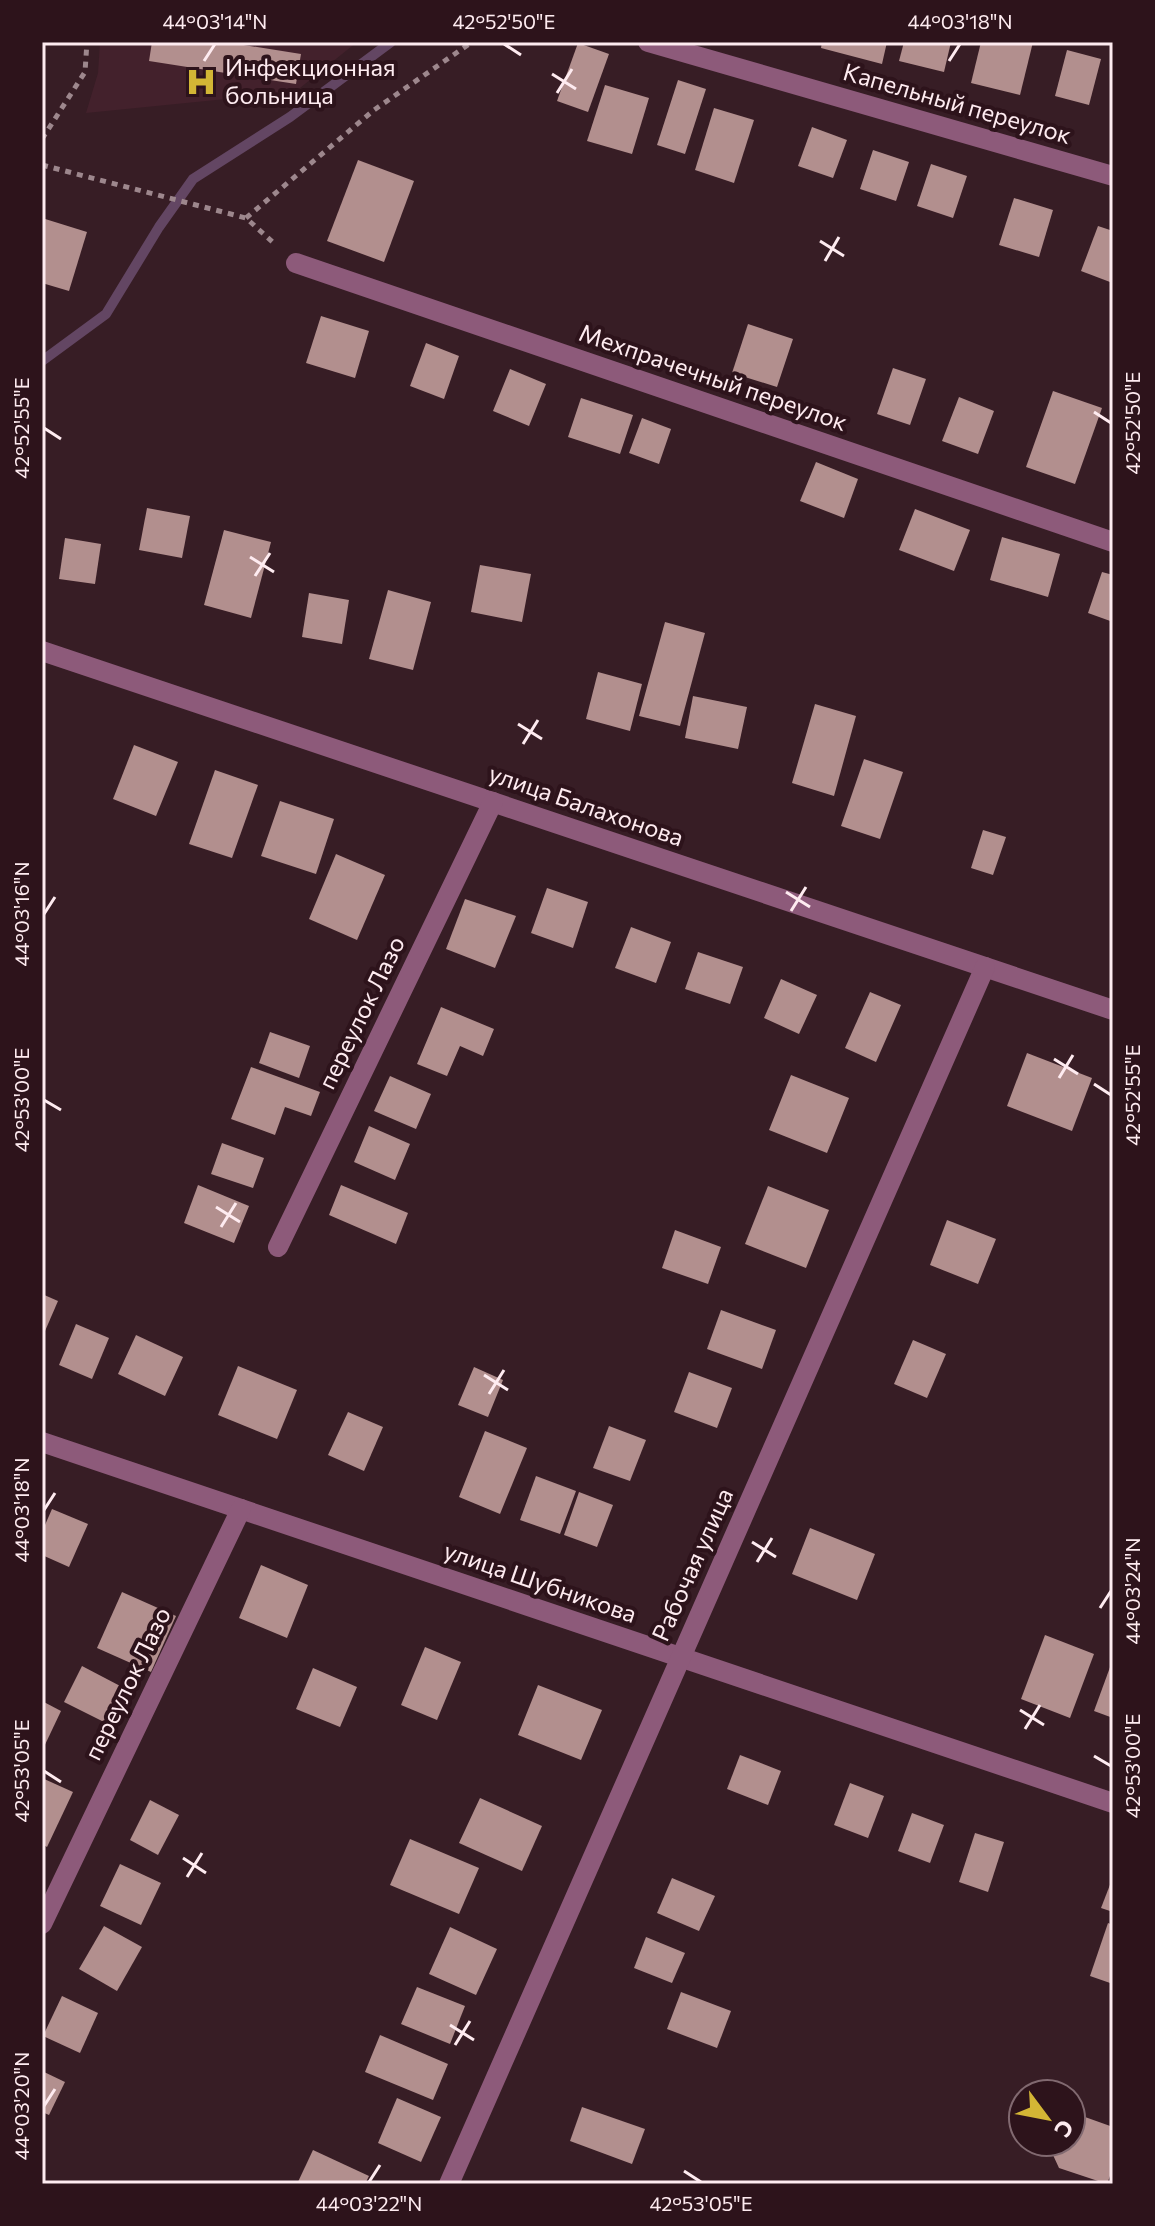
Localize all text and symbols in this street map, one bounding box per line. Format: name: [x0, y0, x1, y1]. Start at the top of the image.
text: 44°03'14"N: [163, 9, 267, 33]
text: 42°52'50"E: [453, 9, 555, 33]
text: 44°03'18"N: [907, 9, 1013, 33]
place label: Инфекционная больница: [225, 52, 396, 109]
street label: Капельный переулок: [840, 56, 1075, 149]
hospital icon: Инфекционная больница: [184, 65, 218, 99]
street label: Мехпрачечный переулок: [576, 317, 851, 436]
text: 42°52'50"E: [1120, 372, 1144, 474]
text: 42°52'55"E: [9, 377, 33, 479]
street label: улица Балахонова: [485, 758, 688, 851]
text: 44°03'16"N: [9, 861, 33, 967]
street label: переулок Лазо: [311, 931, 410, 1093]
text: 42°52'55"E: [1120, 1044, 1144, 1146]
text: 42°53'00"E: [9, 1048, 33, 1152]
text: 44°03'18"N: [9, 1457, 33, 1563]
street label: Рабочая улица: [645, 1483, 738, 1645]
street label: улица Шубникова: [440, 1535, 640, 1628]
text: 44°03'24"N: [1120, 1537, 1144, 1645]
street label: переулок Лазо: [77, 1602, 176, 1764]
text: 42°53'00"E: [1120, 1714, 1144, 1818]
text: 42°53'05"E: [9, 1719, 33, 1823]
text: 44°03'20"N: [9, 2052, 33, 2160]
north arrow: [1007, 2078, 1087, 2158]
text: С: [1049, 2115, 1080, 2142]
text: 44°03'22"N: [316, 2191, 422, 2215]
text: 42°53'05"E: [649, 2191, 753, 2215]

